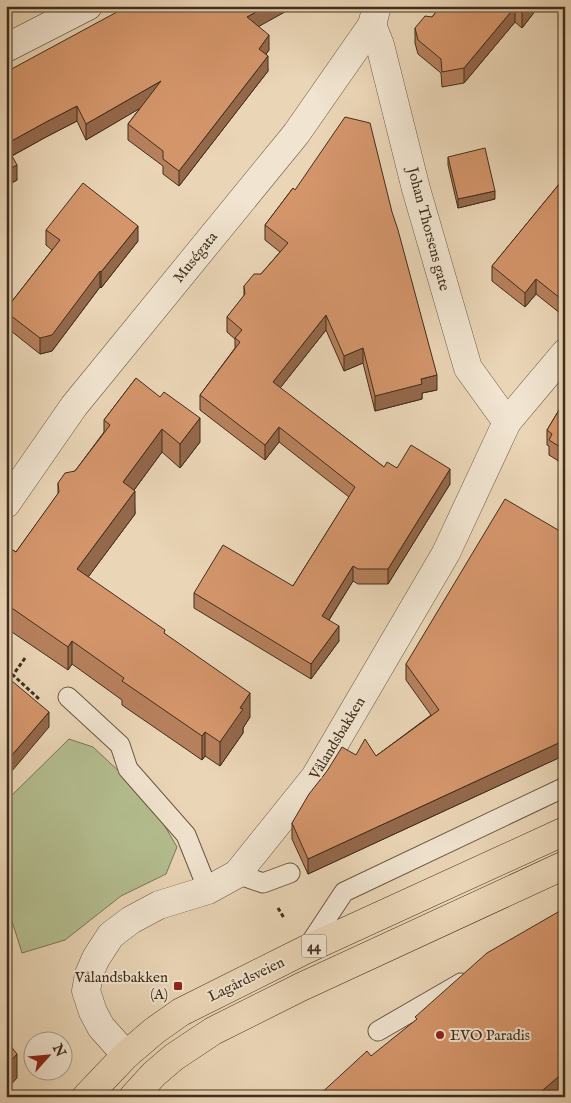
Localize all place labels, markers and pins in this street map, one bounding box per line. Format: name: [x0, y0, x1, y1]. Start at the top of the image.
place label: Vålandsbakken (A): [74, 968, 168, 1004]
marker: Vålandsbakken (A): [172, 980, 184, 992]
place label: EVO Paradis: [450, 1026, 530, 1045]
marker: EVO Paradis: [434, 1029, 446, 1041]

